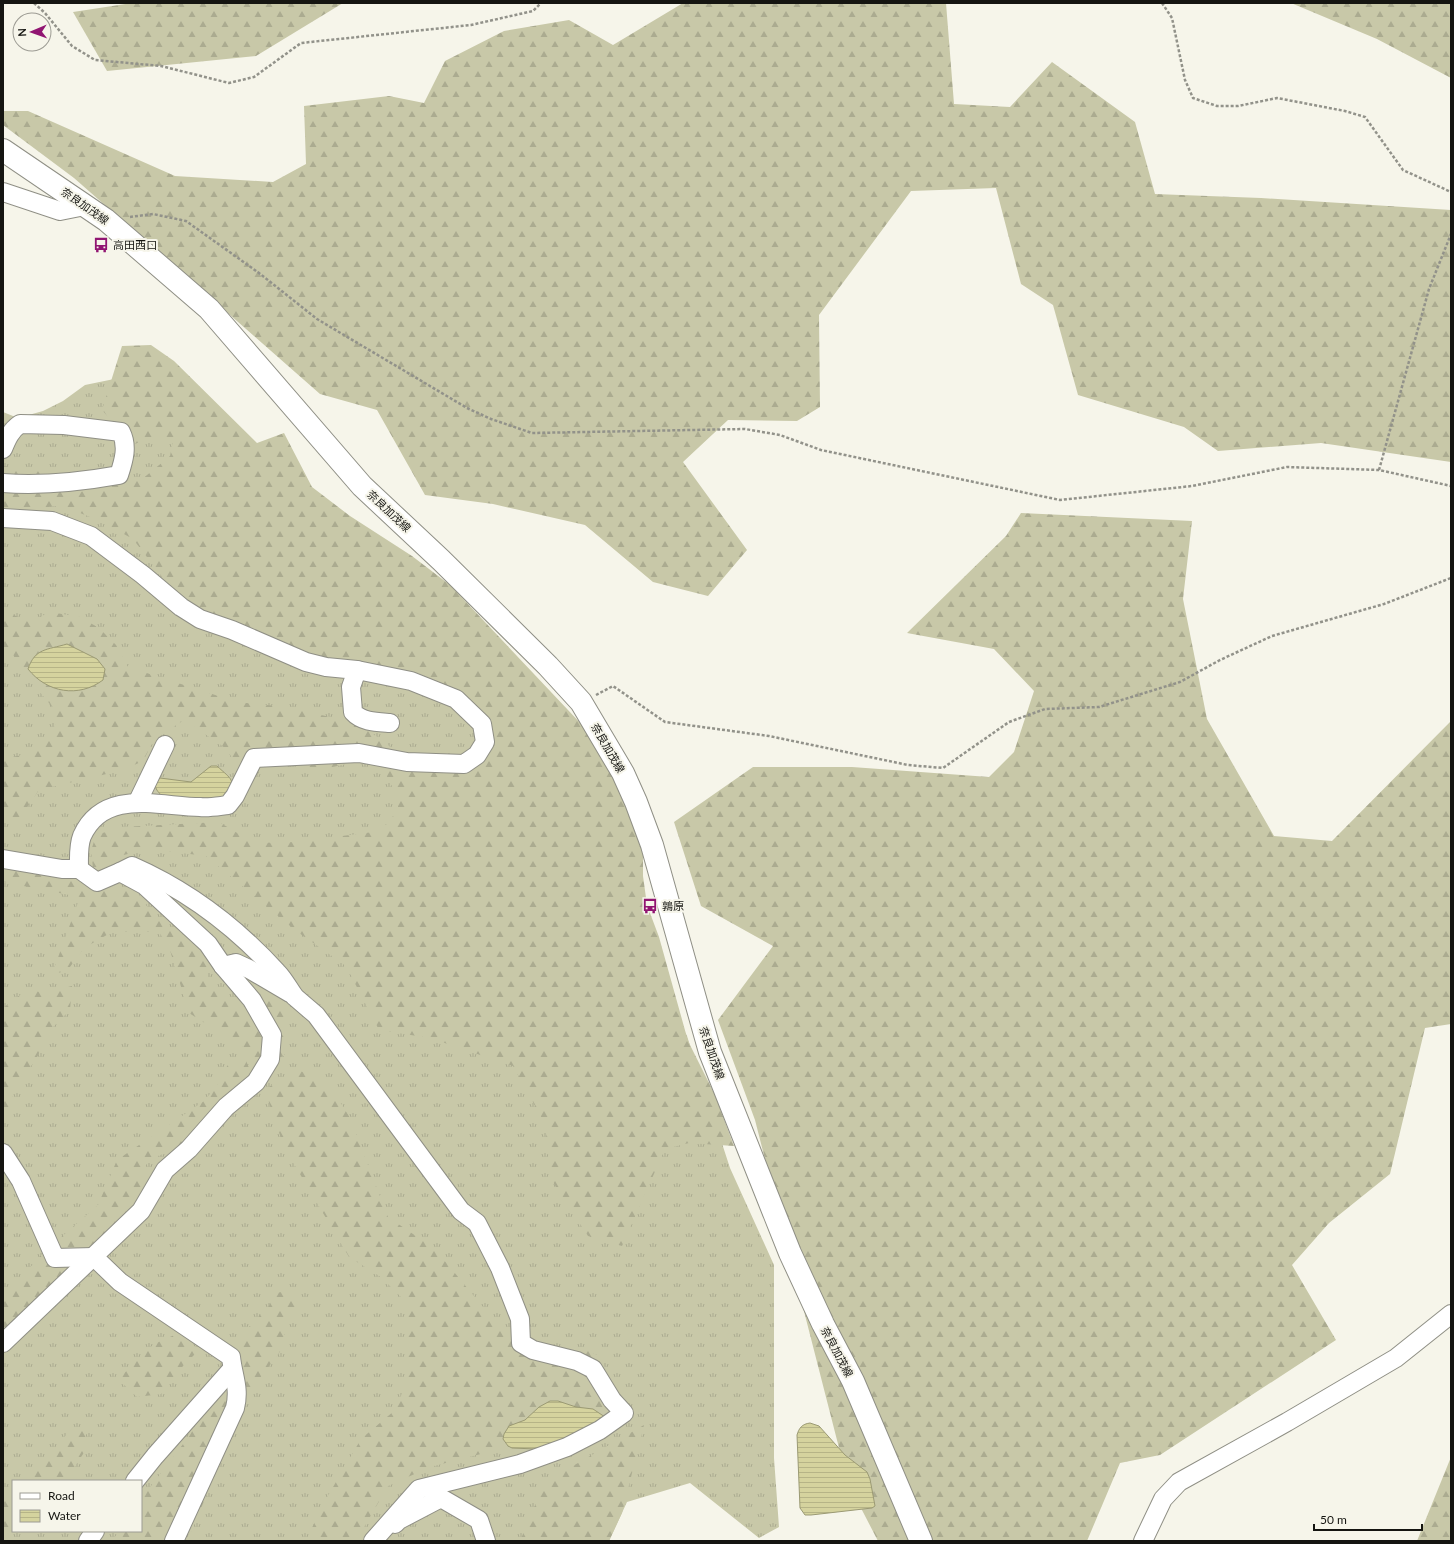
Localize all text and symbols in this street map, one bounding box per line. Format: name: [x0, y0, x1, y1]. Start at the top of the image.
north arrow: [12, 12, 52, 52]
text: N: [15, 28, 28, 37]
street label: 奈良加茂線: [59, 184, 112, 227]
bus stop icon: 高田西口: [92, 236, 110, 254]
place label: 高田西口: [113, 238, 157, 251]
street label: 奈良加茂線: [365, 487, 414, 534]
street label: 奈良加茂線: [589, 721, 628, 775]
bus stop icon: 鶉原: [641, 897, 659, 915]
place label: 鶉原: [662, 899, 684, 912]
street label: 奈良加茂線: [697, 1025, 728, 1081]
street label: 奈良加茂線: [819, 1324, 856, 1379]
legend: [12, 1480, 142, 1532]
text: Road: [48, 1488, 75, 1503]
scale bar: [1314, 1506, 1422, 1532]
text: Water: [48, 1508, 81, 1523]
text: 50 m: [1320, 1512, 1347, 1527]

